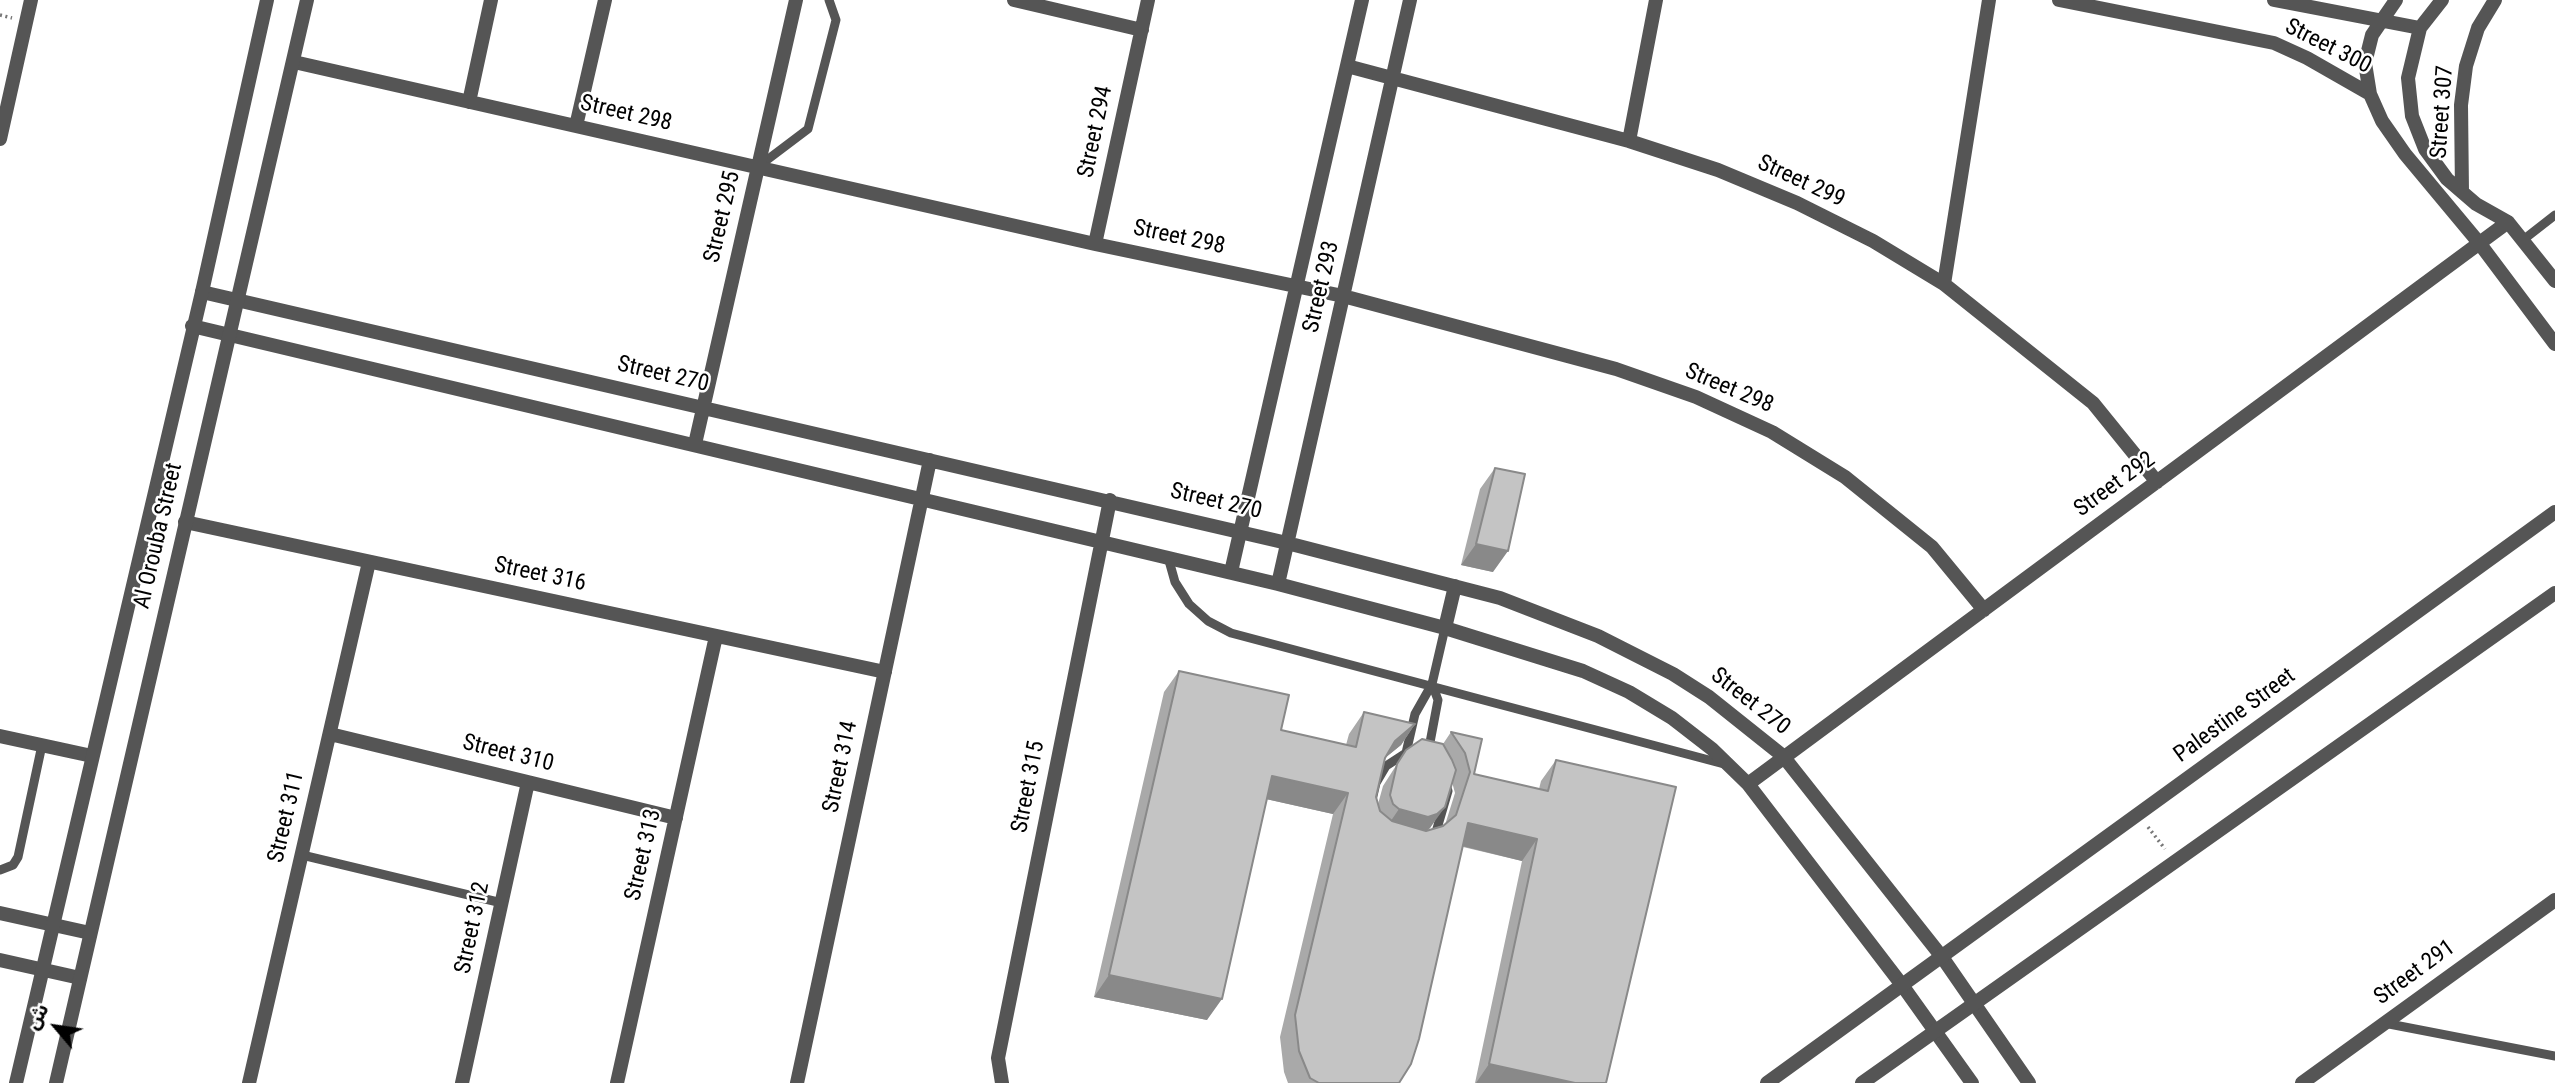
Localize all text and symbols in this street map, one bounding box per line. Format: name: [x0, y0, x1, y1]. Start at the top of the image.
street label: Street 300: [2280, 14, 2376, 80]
street label: Street 307: [2426, 65, 2460, 159]
street label: Street 294: [1073, 84, 1119, 180]
street label: Street 298: [577, 90, 675, 138]
street label: Street 299: [1753, 150, 1849, 214]
street label: Street 295: [699, 168, 747, 266]
street label: Street 298: [1131, 215, 1227, 261]
street label: Street 293: [1298, 238, 1346, 336]
street label: Street 270: [614, 351, 712, 399]
street label: Street 298: [1681, 358, 1777, 420]
street label: Street 292: [2069, 446, 2161, 524]
street label: Al Orouba Street: [129, 460, 189, 612]
street label: Street 270: [1167, 478, 1265, 526]
street label: Street 316: [492, 552, 588, 598]
street label: Street 270: [1705, 662, 1795, 742]
street label: Palestine Street: [2169, 663, 2301, 769]
street label: Street 314: [818, 719, 864, 815]
street label: Street 310: [459, 729, 557, 779]
street label: Street 315: [1007, 739, 1051, 835]
street label: Street 311: [263, 768, 311, 866]
street label: Street 313: [620, 806, 668, 904]
street label: Street 312: [450, 880, 496, 976]
street label: Street 291: [2369, 934, 2461, 1012]
north arrow: [21, 992, 91, 1062]
text: ش: [21, 1000, 54, 1034]

